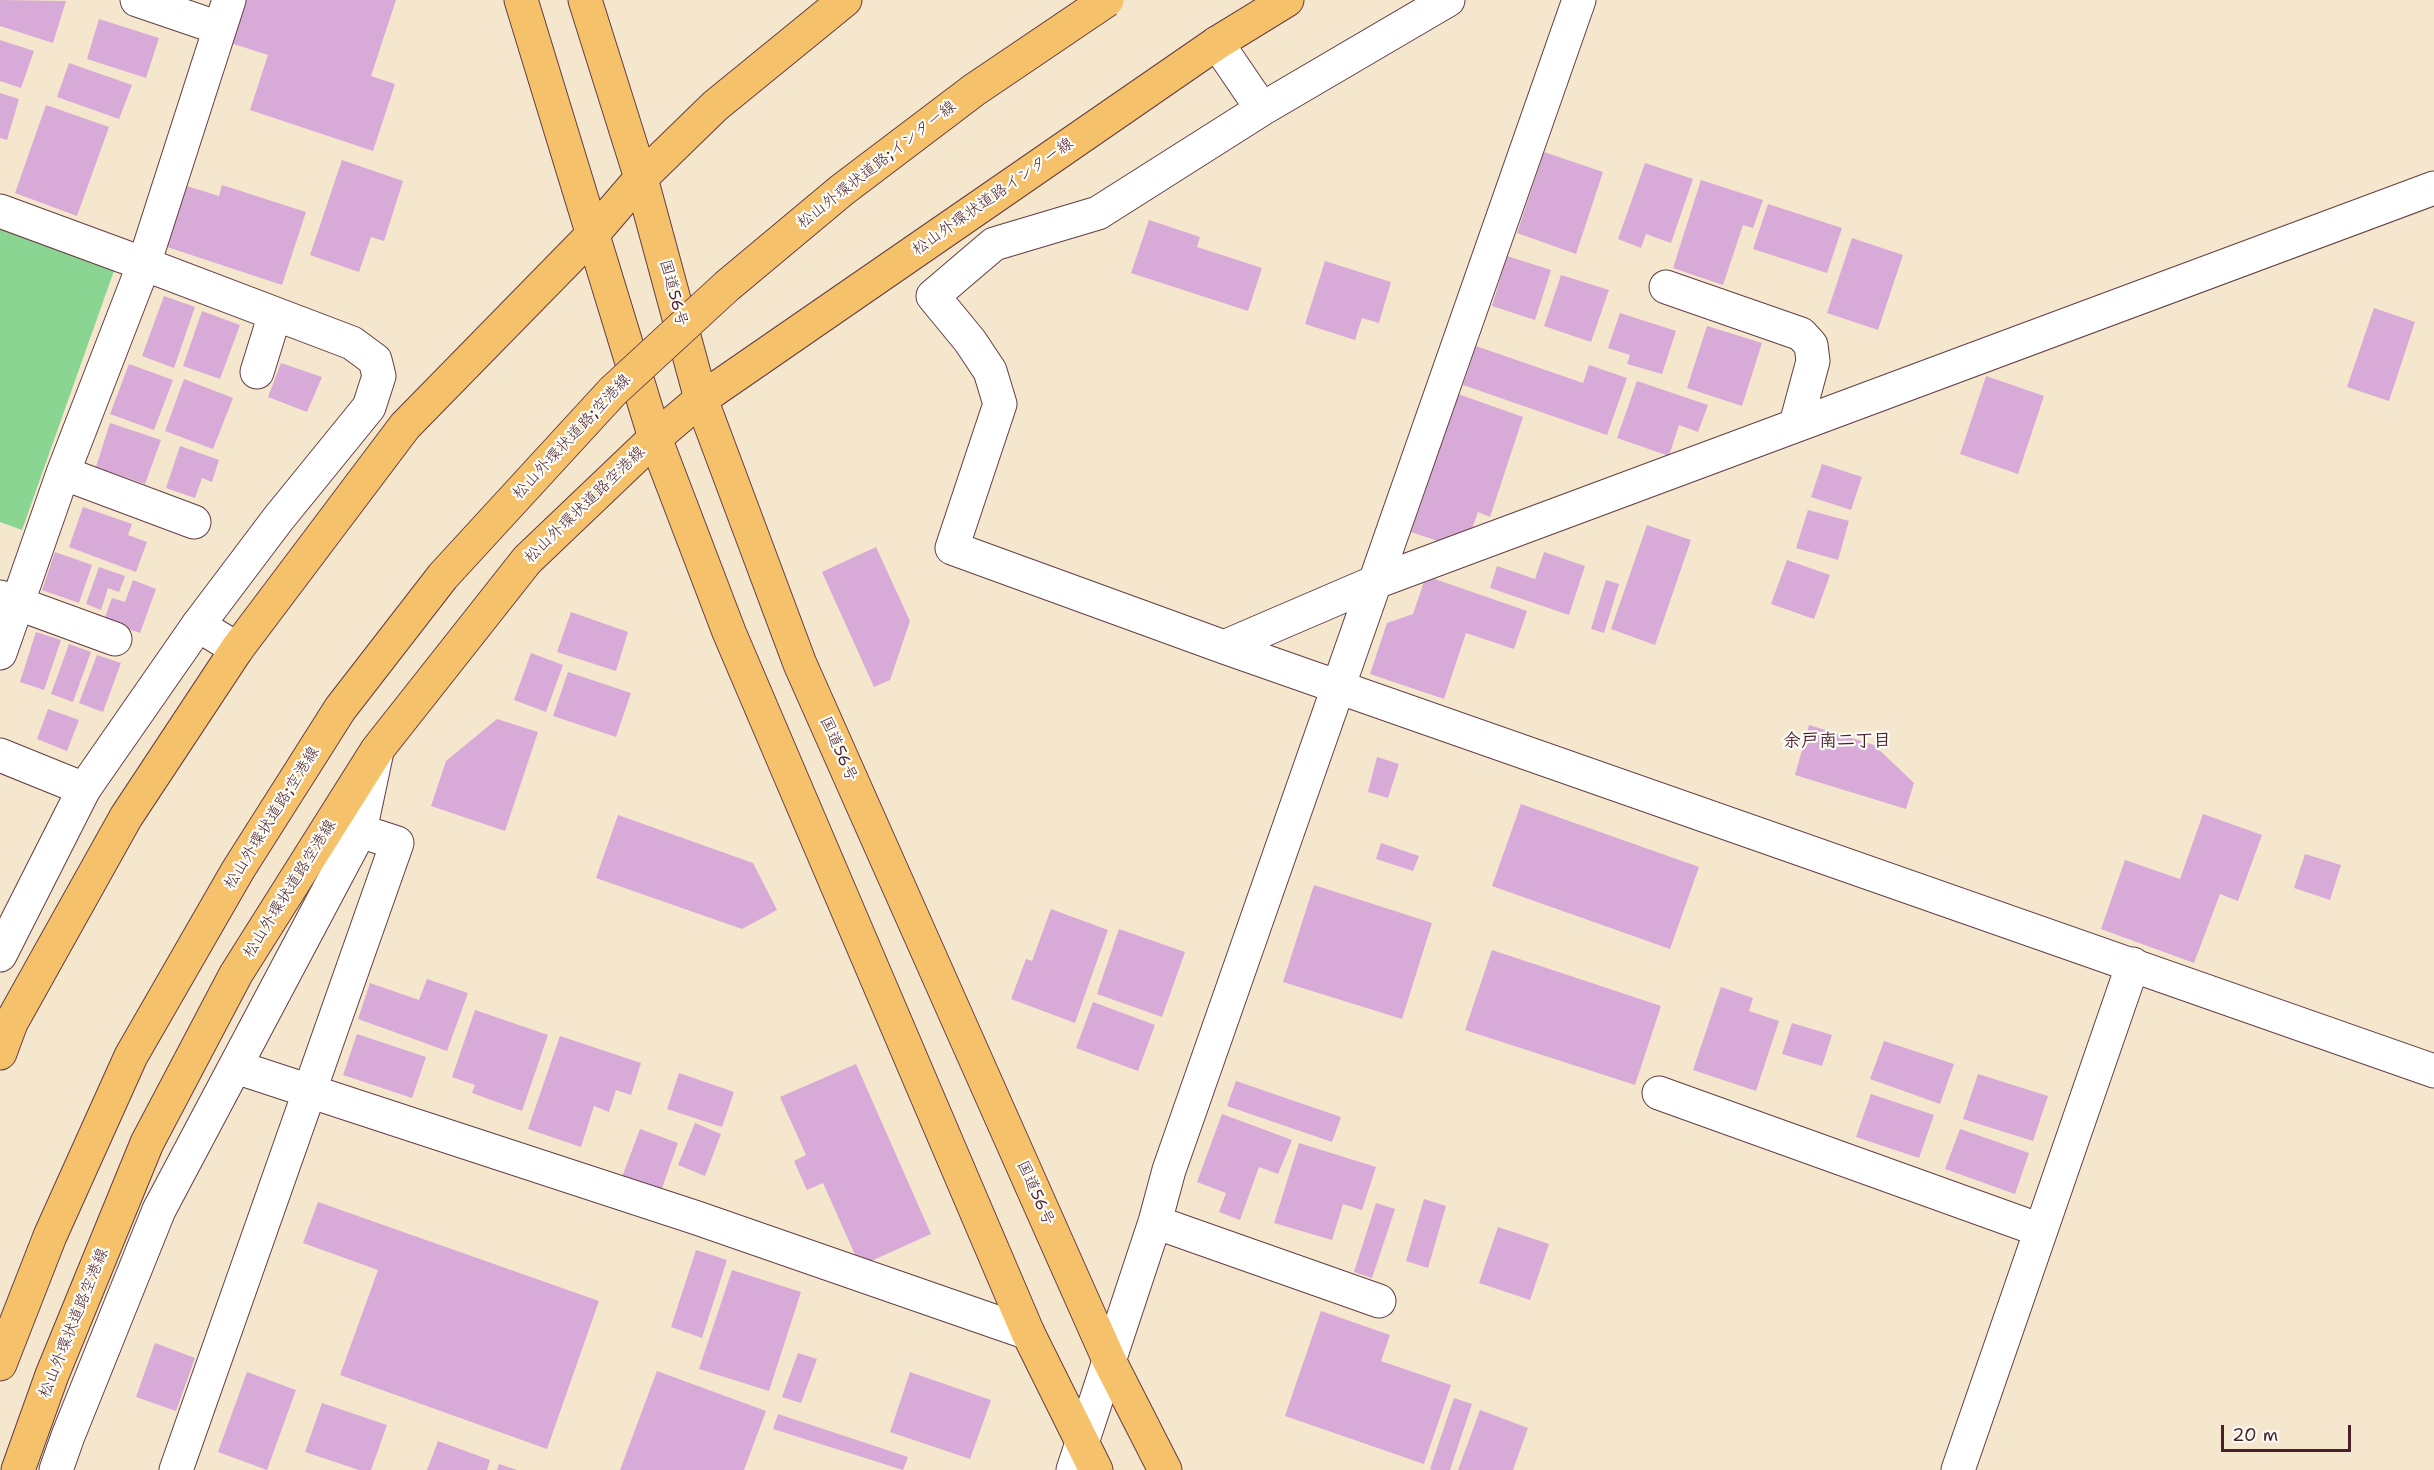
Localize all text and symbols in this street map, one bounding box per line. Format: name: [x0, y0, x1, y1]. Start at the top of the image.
street label: 松山外環状道路;インター線: [794, 97, 960, 233]
street label: 松山外環状道路インター線: [909, 134, 1077, 260]
street label: 国道56号: [655, 257, 691, 329]
street label: 松山外環状道路;空港線: [509, 370, 635, 504]
street label: 松山外環状道路空港線: [521, 443, 649, 567]
street label: 国道56号: [815, 714, 861, 784]
district label: 余戸南二丁目: [1783, 730, 1891, 752]
street label: 松山外環状道路;空港線: [220, 743, 324, 893]
street label: 松山外環状道路空港線: [239, 816, 341, 962]
street label: 国道56号: [1012, 1158, 1058, 1228]
street label: 松山外環状道路空港線: [35, 1245, 113, 1401]
scale bar: [2224, 1413, 2354, 1451]
text: 20 m: [2232, 1423, 2278, 1447]

